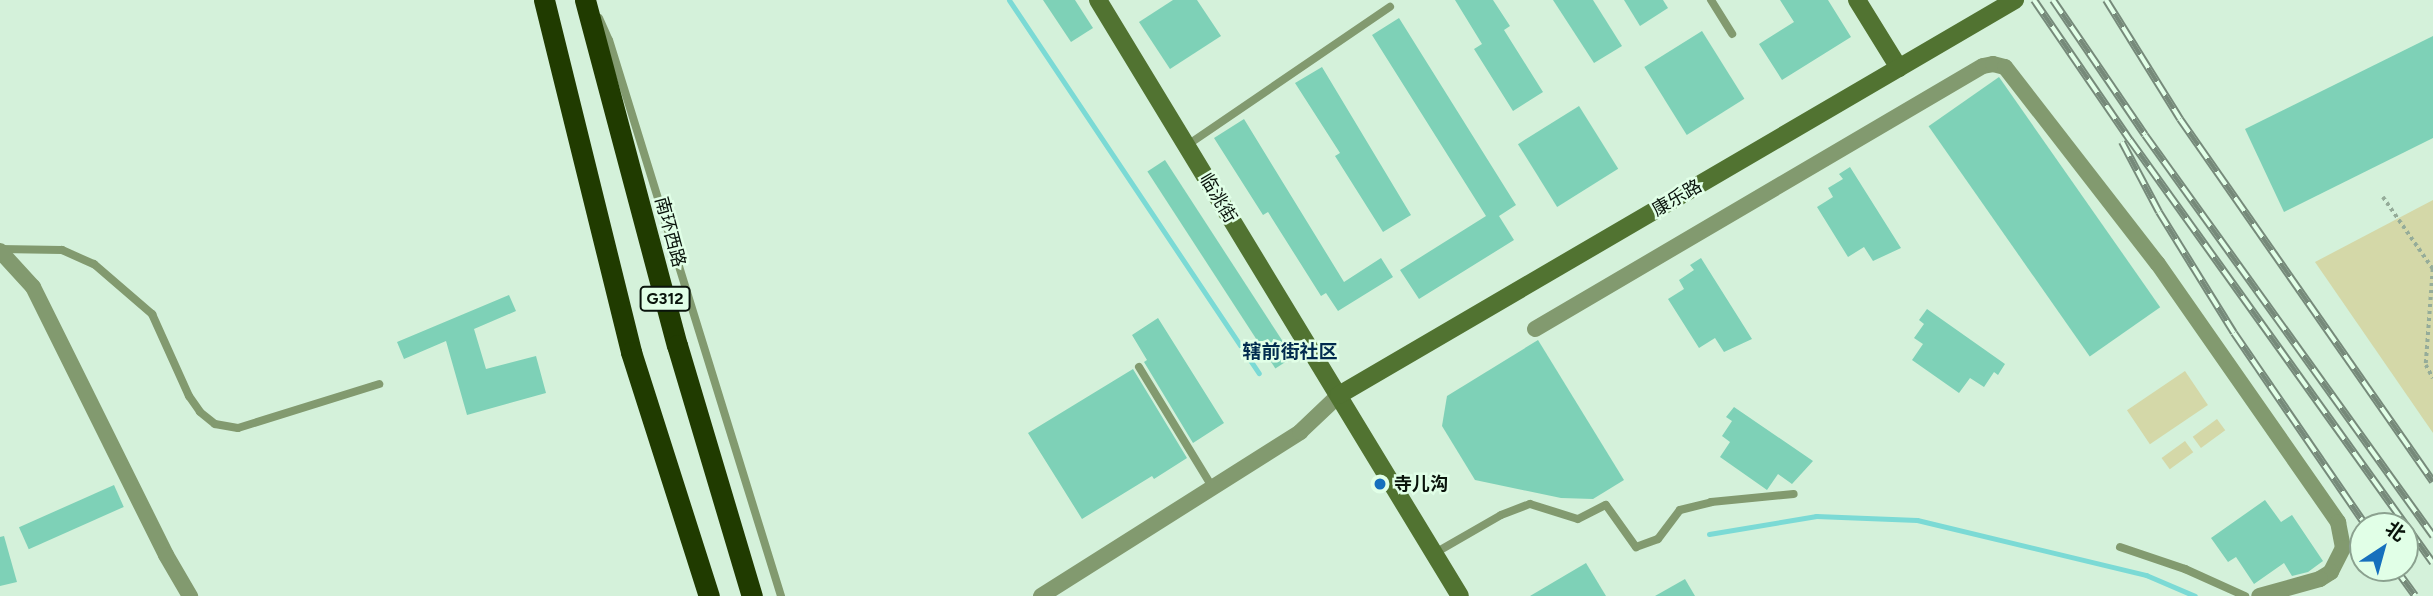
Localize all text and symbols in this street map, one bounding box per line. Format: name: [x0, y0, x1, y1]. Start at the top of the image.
street label: 临洮街: [1195, 169, 1241, 227]
street label: 康乐路: [1648, 175, 1706, 221]
street label: 南环西路: [650, 194, 690, 270]
road number: G312: [639, 286, 691, 312]
district label: 辖前街社区: [1243, 341, 1337, 363]
place label: 寺儿沟: [1394, 473, 1448, 495]
marker: 寺儿沟: [1372, 476, 1388, 492]
north arrow: [2349, 512, 2419, 582]
text: 北: [2381, 516, 2410, 546]

